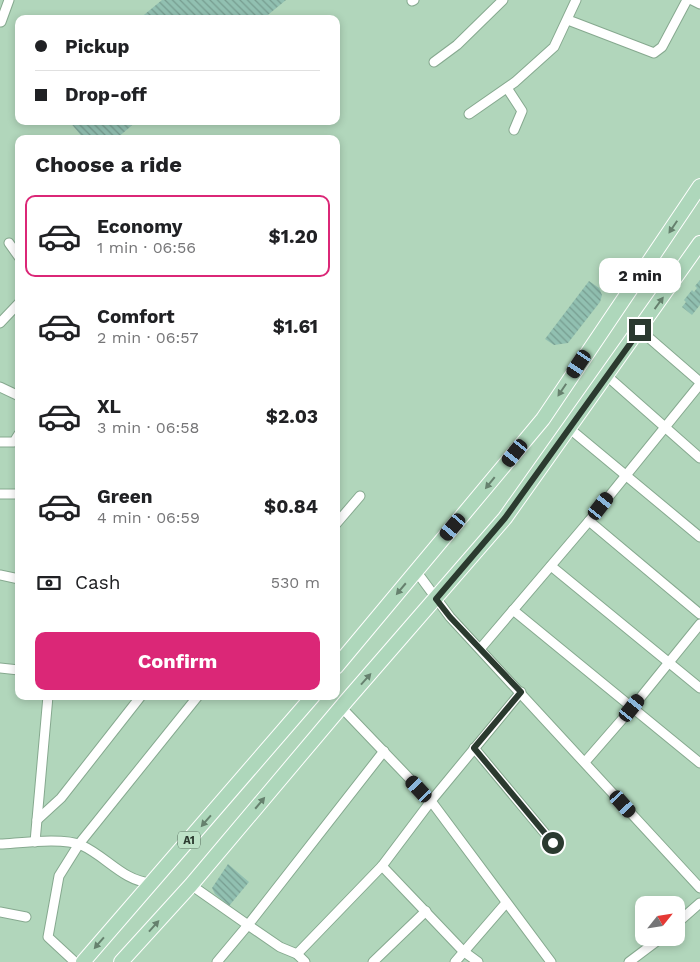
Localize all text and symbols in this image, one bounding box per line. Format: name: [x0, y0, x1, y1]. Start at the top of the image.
text: Pickup: [65, 35, 129, 58]
text: Drop-off: [65, 83, 147, 106]
text: Choose a ride: [35, 152, 182, 177]
icon: car: [37, 214, 82, 259]
text: Economy: [97, 215, 182, 238]
one-way arrow: [668, 220, 678, 233]
text: $1.20: [269, 225, 318, 248]
text: 1 min · 06:56: [97, 238, 196, 257]
callout: 2 min: [599, 258, 681, 292]
text: 2 min: [618, 266, 662, 285]
one-way arrow: [654, 296, 664, 310]
icon: car: [37, 304, 82, 349]
text: Comfort: [97, 305, 175, 328]
text: $1.61: [273, 315, 318, 338]
route end: [629, 319, 651, 341]
text: 2 min · 06:57: [97, 328, 198, 347]
car: [564, 347, 593, 381]
one-way arrow: [557, 383, 567, 397]
icon: car: [37, 394, 82, 439]
text: XL: [97, 395, 121, 418]
text: $2.03: [266, 405, 318, 428]
text: 3 min · 06:58: [97, 418, 199, 437]
car: [499, 437, 530, 469]
one-way arrow: [484, 477, 495, 490]
icon: car: [37, 484, 82, 529]
text: Green: [97, 485, 153, 508]
car: [585, 490, 616, 522]
text: $0.84: [264, 495, 318, 518]
text: 4 min · 06:59: [97, 508, 200, 527]
car: [437, 511, 468, 543]
icon: cash: [35, 569, 63, 597]
text: Cash: [75, 571, 121, 594]
text: 530 m: [271, 573, 320, 592]
one-way arrow: [395, 582, 407, 594]
button: Confirm: [35, 632, 320, 690]
one-way arrow: [360, 673, 371, 686]
car: [616, 692, 647, 724]
car: [403, 773, 434, 805]
car: [607, 788, 638, 820]
one-way arrow: [255, 797, 266, 810]
one-way arrow: [201, 814, 212, 827]
road number: A1: [178, 832, 200, 848]
route start: [542, 832, 564, 854]
north arrow: [635, 896, 685, 946]
map controls: [635, 896, 685, 946]
one-way arrow: [148, 920, 160, 932]
one-way arrow: [94, 936, 105, 949]

